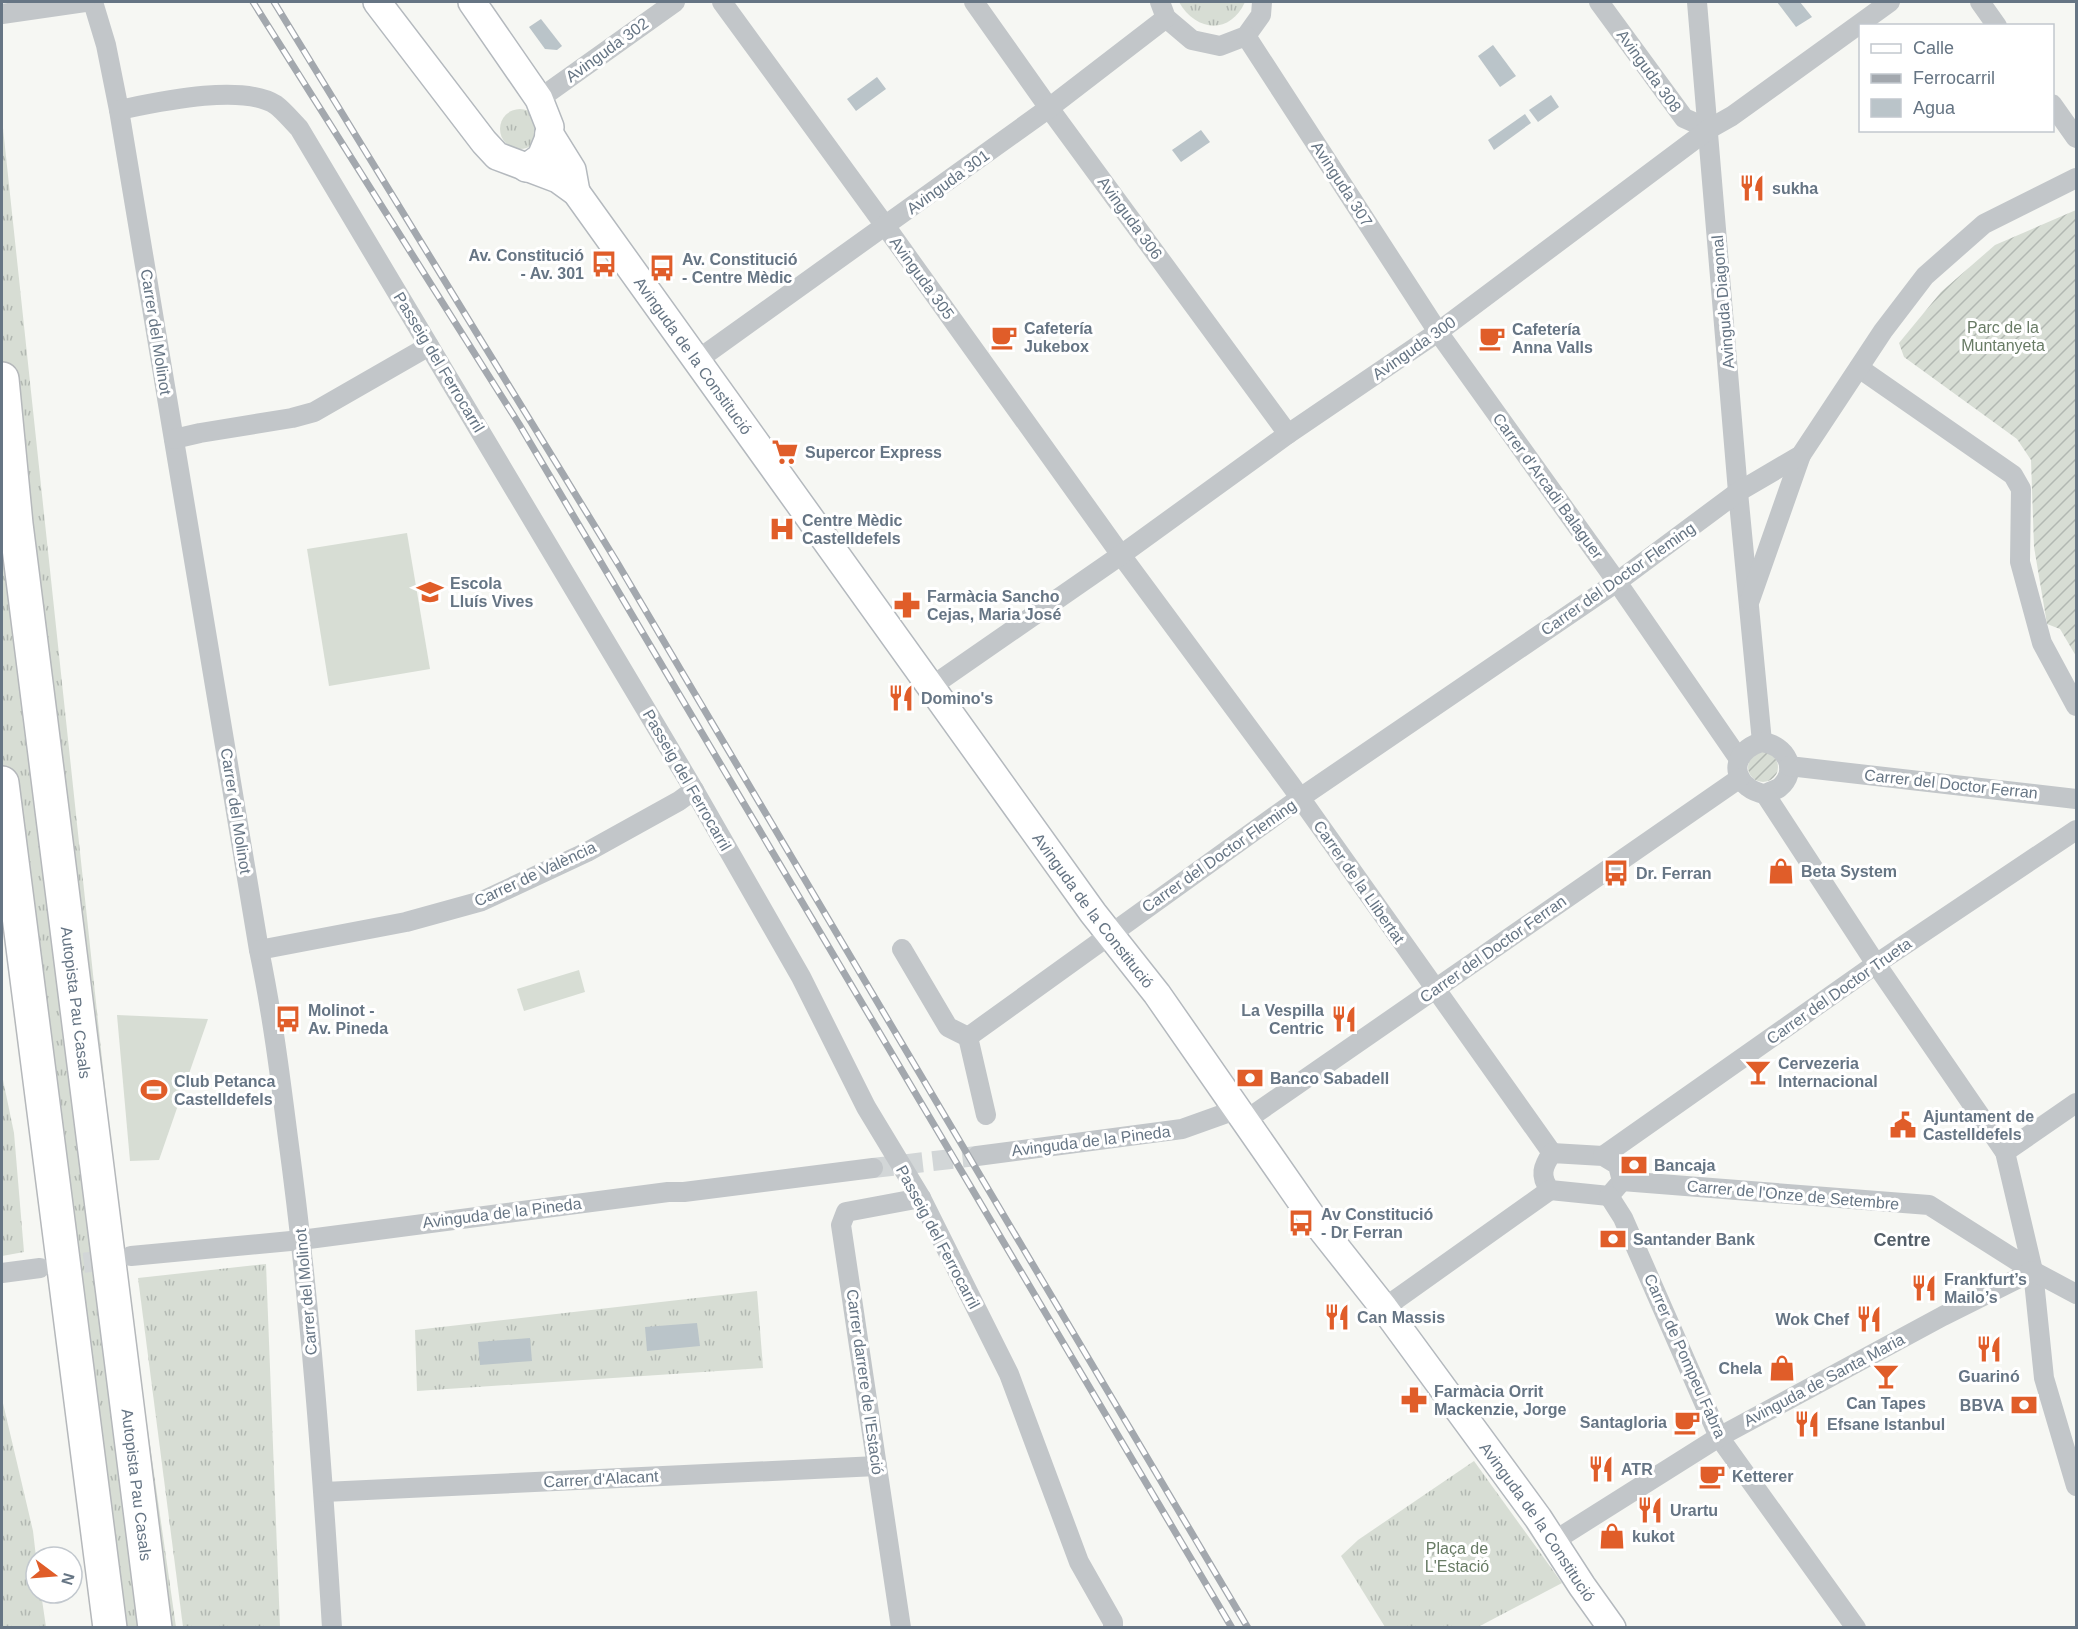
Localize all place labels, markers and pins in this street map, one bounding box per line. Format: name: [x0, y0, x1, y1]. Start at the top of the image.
restaurant icon: sukha: [1737, 173, 1767, 203]
place label: sukha: [1772, 180, 1818, 197]
place label: Av. Constitució - Av. 301: [468, 247, 584, 282]
bus stop icon: Av. Constitució - Av. 301: [589, 249, 619, 279]
place label: Av. Constitució - Centre Mèdic: [682, 251, 798, 286]
bus stop icon: Av. Constitució - Centre Mèdic: [647, 253, 677, 283]
place label: Cafetería Jukebox: [1024, 320, 1093, 355]
place label: Cafetería Anna Valls: [1512, 321, 1593, 356]
cafe icon: Cafetería Jukebox: [989, 322, 1019, 352]
cafe icon: Cafetería Anna Valls: [1477, 323, 1507, 353]
supermarket icon: Supercor Express: [770, 437, 800, 467]
place label: Supercor Express: [805, 444, 942, 461]
place label: Centre Mèdic Castelldefels: [802, 512, 903, 547]
hospital icon: Centre Mèdic Castelldefels: [767, 514, 797, 544]
place label: Escola Lluís Vives: [450, 575, 533, 610]
school or university icon: Escola Lluís Vives: [415, 577, 445, 607]
place label: Farmàcia Sancho Cejas, Maria José: [927, 588, 1061, 623]
pharmacy icon: Farmàcia Sancho Cejas, Maria José: [892, 590, 922, 620]
restaurant icon: Domino's: [886, 683, 916, 713]
place label: Domino's: [921, 690, 993, 707]
shop icon: Beta System: [1766, 856, 1796, 886]
bus stop icon: Dr. Ferran: [1601, 858, 1631, 888]
place label: Beta System: [1801, 863, 1897, 880]
place label: Dr. Ferran: [1636, 865, 1712, 882]
place label: Molinot - Av. Pineda: [308, 1002, 388, 1037]
place label: La Vespilla Centric: [1241, 1002, 1324, 1037]
bus stop icon: Molinot - Av. Pineda: [273, 1004, 303, 1034]
restaurant icon: La Vespilla Centric: [1329, 1004, 1359, 1034]
place label: Cervezeria Internacional: [1778, 1055, 1878, 1090]
bar icon: Cervezeria Internacional: [1743, 1057, 1773, 1087]
bank icon: Banco Sabadell: [1235, 1063, 1265, 1093]
place label: Banco Sabadell: [1270, 1070, 1389, 1087]
place label: Club Petanca Castelldefels: [174, 1073, 275, 1108]
sports icon: Club Petanca Castelldefels: [139, 1075, 169, 1105]
place label: Ajuntament de Castelldefels: [1923, 1108, 2034, 1143]
public building icon: Ajuntament de Castelldefels: [1888, 1110, 1918, 1140]
bank icon: Bancaja: [1619, 1150, 1649, 1180]
place label: Bancaja: [1654, 1157, 1715, 1174]
place label: Av Constitució - Dr Ferran: [1321, 1206, 1434, 1241]
bus stop icon: Av Constitució - Dr Ferran: [1286, 1208, 1316, 1238]
bank icon: Santander Bank: [1598, 1224, 1628, 1254]
place label: Santander Bank: [1633, 1231, 1755, 1248]
place label: Frankfurt’s Mailo’s: [1944, 1271, 2027, 1306]
restaurant icon: Frankfurt’s Mailo’s: [1909, 1273, 1939, 1303]
restaurant icon: Can Massis: [1322, 1302, 1352, 1332]
restaurant icon: Wok Chef: [1854, 1304, 1884, 1334]
place label: Can Massis: [1357, 1309, 1445, 1326]
place label: Wok Chef: [1776, 1311, 1850, 1328]
restaurant icon: Guarinó: [1974, 1334, 2004, 1364]
shop icon: Chela: [1767, 1353, 1797, 1383]
place label: Chela: [1718, 1360, 1762, 1377]
bar icon: Can Tapes: [1871, 1361, 1901, 1391]
place label: Guarinó: [1958, 1368, 2020, 1385]
place label: Farmàcia Orrit Mackenzie, Jorge: [1434, 1383, 1567, 1418]
pharmacy icon: Farmàcia Orrit Mackenzie, Jorge: [1399, 1385, 1429, 1415]
bank icon: BBVA: [2009, 1390, 2039, 1420]
place label: Can Tapes: [1846, 1395, 1926, 1412]
place label: BBVA: [1960, 1397, 2004, 1414]
cafe icon: Santagloria: [1672, 1407, 1702, 1437]
restaurant icon: Efsane Istanbul: [1792, 1409, 1822, 1439]
place label: Santagloria: [1580, 1414, 1667, 1431]
place label: Efsane Istanbul: [1827, 1416, 1945, 1433]
restaurant icon: ATR: [1586, 1454, 1616, 1484]
place label: ATR: [1621, 1461, 1653, 1478]
cafe icon: Ketterer: [1697, 1461, 1727, 1491]
place label: Ketterer: [1732, 1468, 1793, 1485]
restaurant icon: Urartu: [1635, 1495, 1665, 1525]
place label: Urartu: [1670, 1502, 1718, 1519]
shop icon: kukot: [1597, 1521, 1627, 1551]
place label: kukot: [1632, 1528, 1675, 1545]

